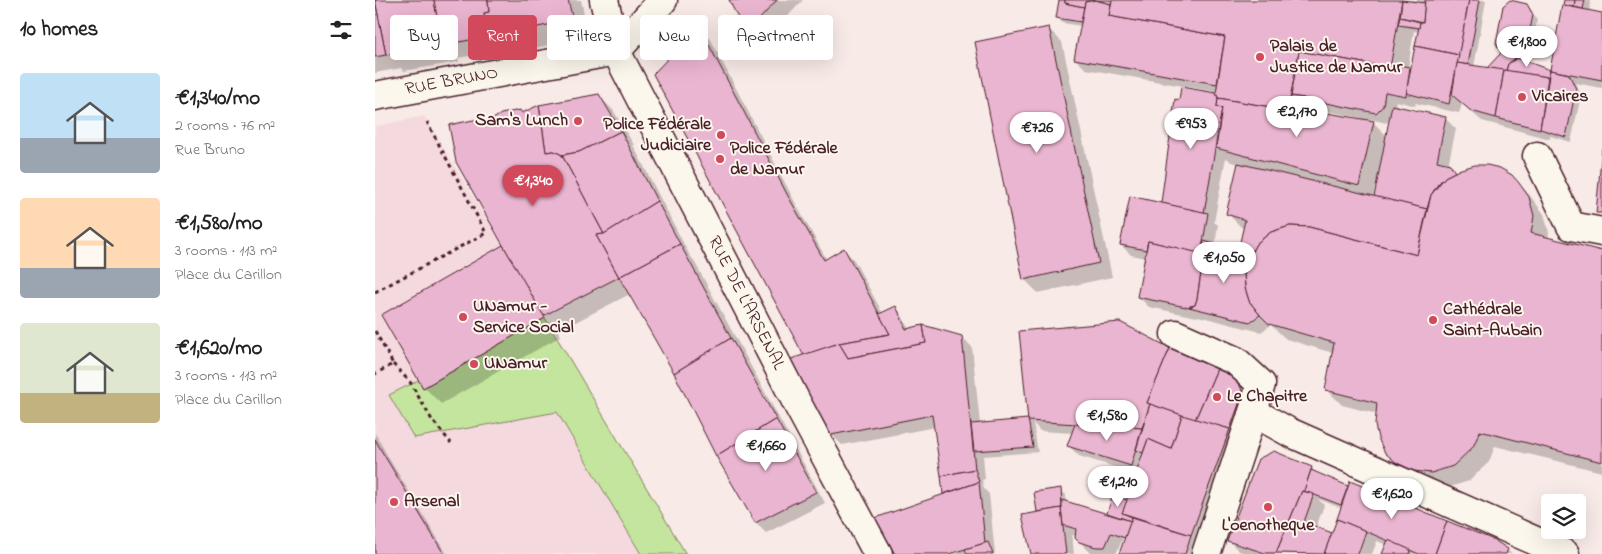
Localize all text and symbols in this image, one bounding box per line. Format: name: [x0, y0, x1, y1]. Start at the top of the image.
text: 10 homes: [20, 15, 98, 45]
chip: Buy: [390, 15, 458, 60]
chip: Rent: [468, 15, 537, 60]
chip: Filters: [547, 15, 630, 60]
chip: New: [640, 15, 708, 60]
chip: Apartment: [718, 15, 833, 60]
icon: filters: [327, 16, 355, 44]
pin: €1,800: [1486, 26, 1568, 68]
text: €1,800: [1508, 30, 1546, 54]
place label: Palais de Justice de Namur: [1270, 34, 1403, 81]
marker: Palais de Justice de Namur: [1254, 51, 1266, 63]
street label: RUE BRUNO: [403, 60, 500, 103]
text: €1,340/mo: [175, 84, 260, 114]
place label: Vicaires: [1531, 84, 1588, 110]
marker: Vicaires: [1516, 91, 1528, 103]
icon: home: [60, 93, 120, 153]
pin: €2,170: [1256, 96, 1338, 138]
text: €2,170: [1277, 100, 1317, 124]
place label: Sam's Lunch: [475, 108, 568, 134]
pin: €953: [1161, 108, 1221, 150]
place label: Police Fédérale Judiciaire: [603, 112, 712, 159]
pin: €726: [1007, 112, 1067, 154]
text: €953: [1175, 112, 1207, 136]
text: 2 rooms · 76 m²: [175, 114, 275, 138]
marker: Sam's Lunch: [572, 115, 584, 127]
text: €726: [1021, 116, 1053, 140]
marker: Police Fédérale Judiciaire: [715, 129, 727, 141]
place label: Police Fédérale de Namur: [730, 136, 839, 183]
text: Rue Bruno: [175, 138, 245, 162]
marker: Police Fédérale de Namur: [714, 153, 726, 165]
pin: €1,340: [492, 164, 574, 207]
text: €1,340: [513, 169, 553, 193]
text: €1,580/mo: [175, 209, 263, 239]
icon: home: [60, 218, 120, 278]
street label: RUE DE L'ARSENAL: [700, 232, 791, 375]
text: 3 rooms · 113 m²: [175, 239, 277, 263]
pin: €1,050: [1183, 242, 1265, 284]
text: €1,050: [1203, 246, 1245, 270]
text: Place du Carillon: [175, 263, 282, 287]
place label: UNamur - Service Social: [473, 294, 574, 341]
place label: Cathédrale Saint-Aubain: [1443, 297, 1542, 344]
marker: UNamur - Service Social: [457, 311, 469, 323]
marker: Cathédrale Saint-Aubain: [1427, 314, 1439, 326]
text: €1,620/mo: [175, 334, 262, 364]
icon: home: [60, 343, 120, 403]
place label: UNamur: [484, 351, 547, 377]
marker: UNamur: [468, 358, 480, 370]
text: 3 rooms · 113 m²: [175, 364, 277, 388]
place label: Le Chapitre: [1227, 384, 1308, 410]
text: Place du Carillon: [175, 388, 282, 412]
marker: Le Chapitre: [1211, 391, 1223, 403]
pin: €1,580: [1066, 400, 1148, 442]
text: €1,580: [1086, 404, 1128, 428]
pin: €1,660: [725, 430, 807, 472]
text: €1,660: [746, 434, 786, 458]
pin: €1,210: [1077, 466, 1159, 508]
text: €1,210: [1099, 470, 1137, 494]
pin: €1,620: [1351, 478, 1433, 520]
text: €1,620: [1372, 482, 1412, 506]
place label: Arsenal: [404, 489, 460, 515]
map controls: [1541, 494, 1586, 539]
button: layers: [1541, 494, 1586, 539]
marker: Arsenal: [388, 496, 400, 508]
marker: L'oenotheque: [1262, 501, 1274, 513]
place label: L'oenotheque: [1222, 513, 1315, 539]

